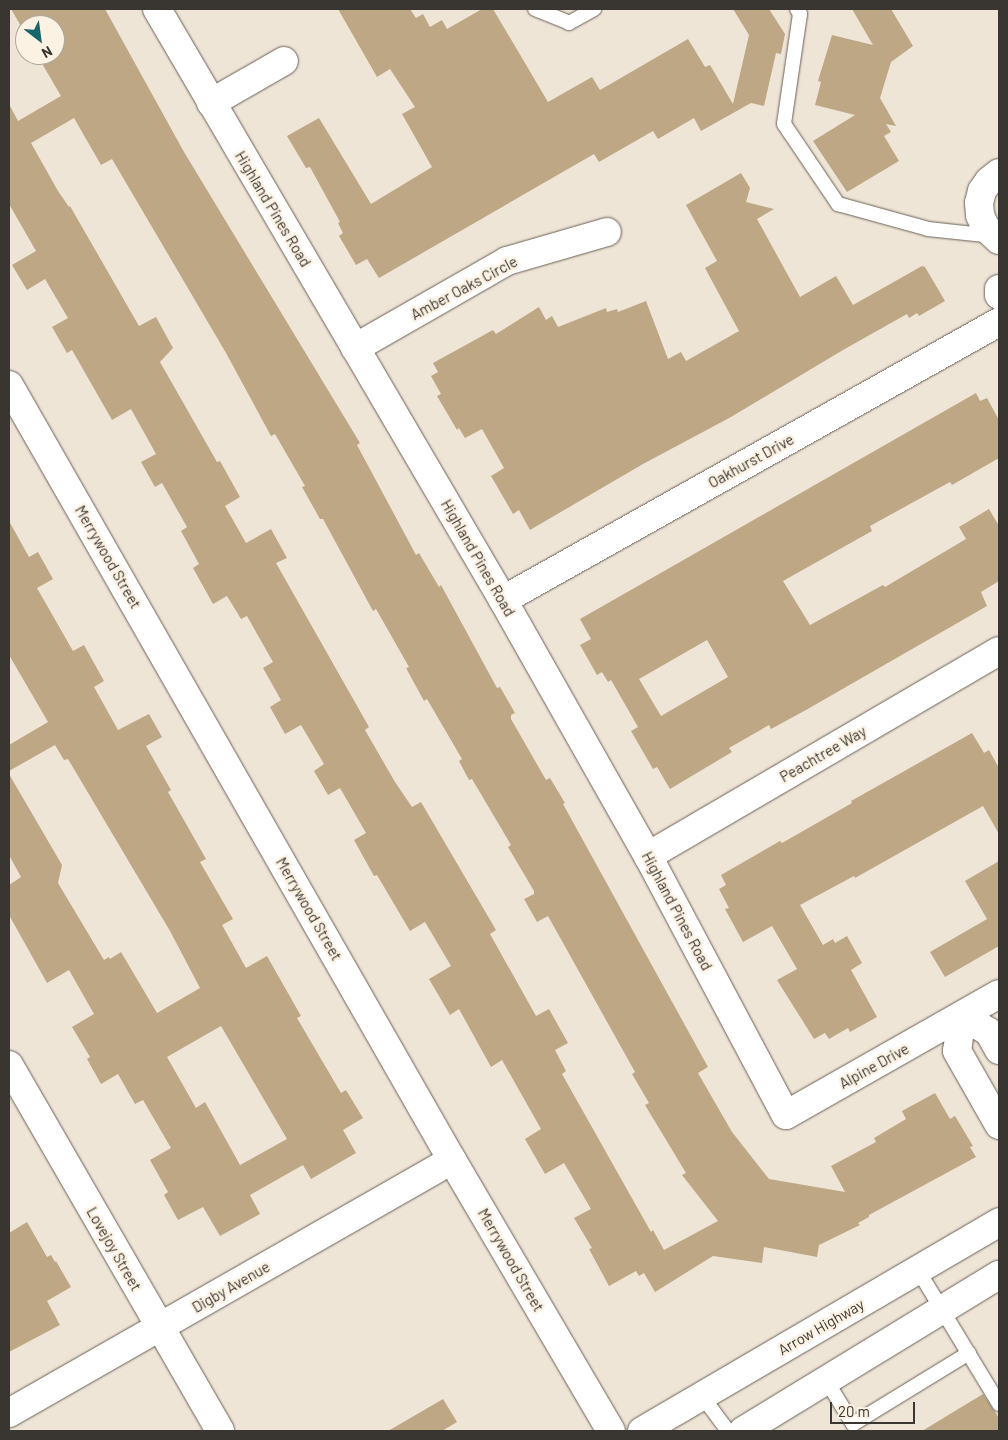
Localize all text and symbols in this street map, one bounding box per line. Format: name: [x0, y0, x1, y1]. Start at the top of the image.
north arrow: [15, 15, 65, 65]
text: N: [39, 43, 56, 62]
street label: Highland Pines Road: [231, 148, 315, 270]
street label: Amber Oaks Circle: [408, 252, 520, 324]
street label: Oakhurst Drive: [705, 430, 797, 492]
street label: Highland Pines Road: [437, 496, 519, 620]
street label: Merrywood Street: [71, 502, 145, 612]
street label: Peachtree Way: [777, 722, 869, 786]
street label: Highland Pines Road: [638, 849, 716, 973]
street label: Merrywood Street: [272, 854, 346, 964]
street label: Alpine Drive: [836, 1039, 912, 1093]
street label: Lovejoy Street: [83, 1204, 145, 1294]
street label: Merrywood Street: [474, 1205, 548, 1315]
street label: Digby Avenue: [189, 1258, 273, 1316]
street label: Arrow Highway: [775, 1295, 867, 1359]
scale bar: [833, 1392, 918, 1424]
text: 20 m: [838, 1402, 870, 1420]

